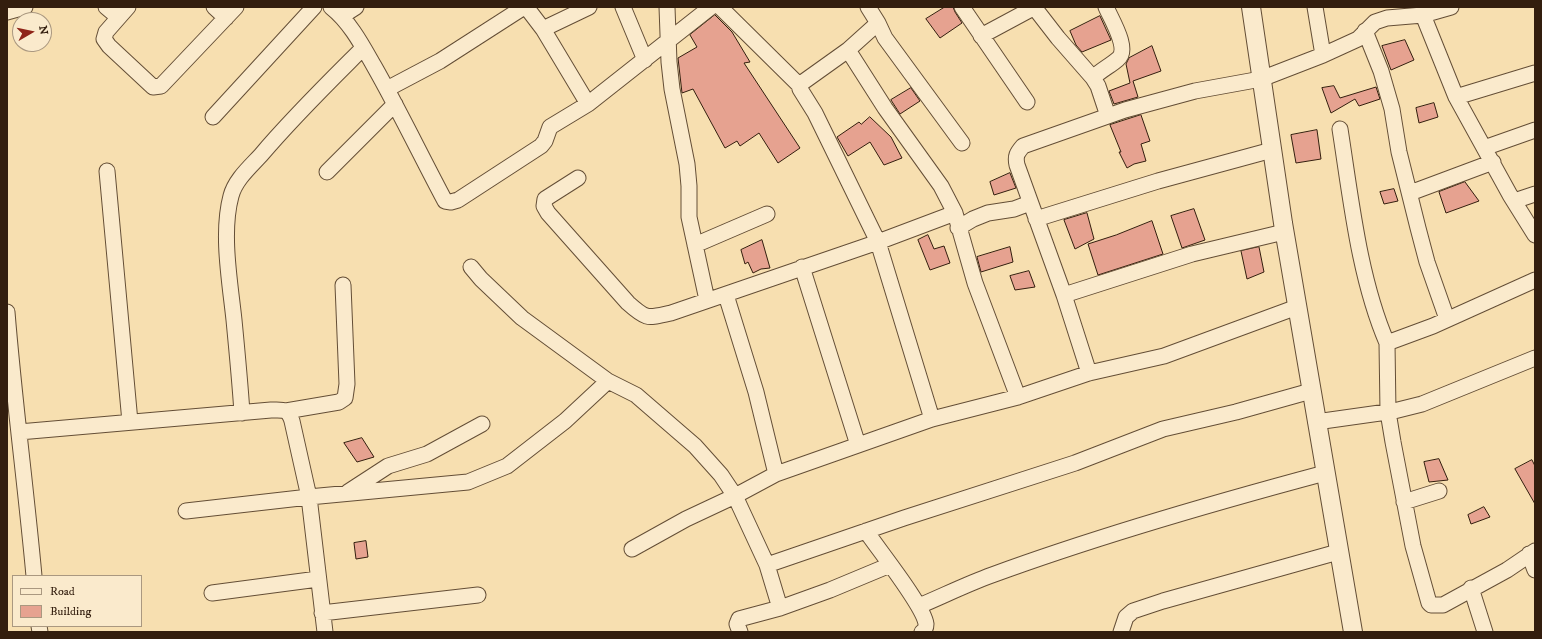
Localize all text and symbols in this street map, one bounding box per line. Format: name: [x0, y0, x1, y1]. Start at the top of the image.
north arrow: [12, 12, 52, 52]
text: N: [35, 25, 50, 36]
legend: [12, 575, 142, 627]
text: Road: [50, 584, 75, 599]
text: Building: [50, 604, 91, 619]

